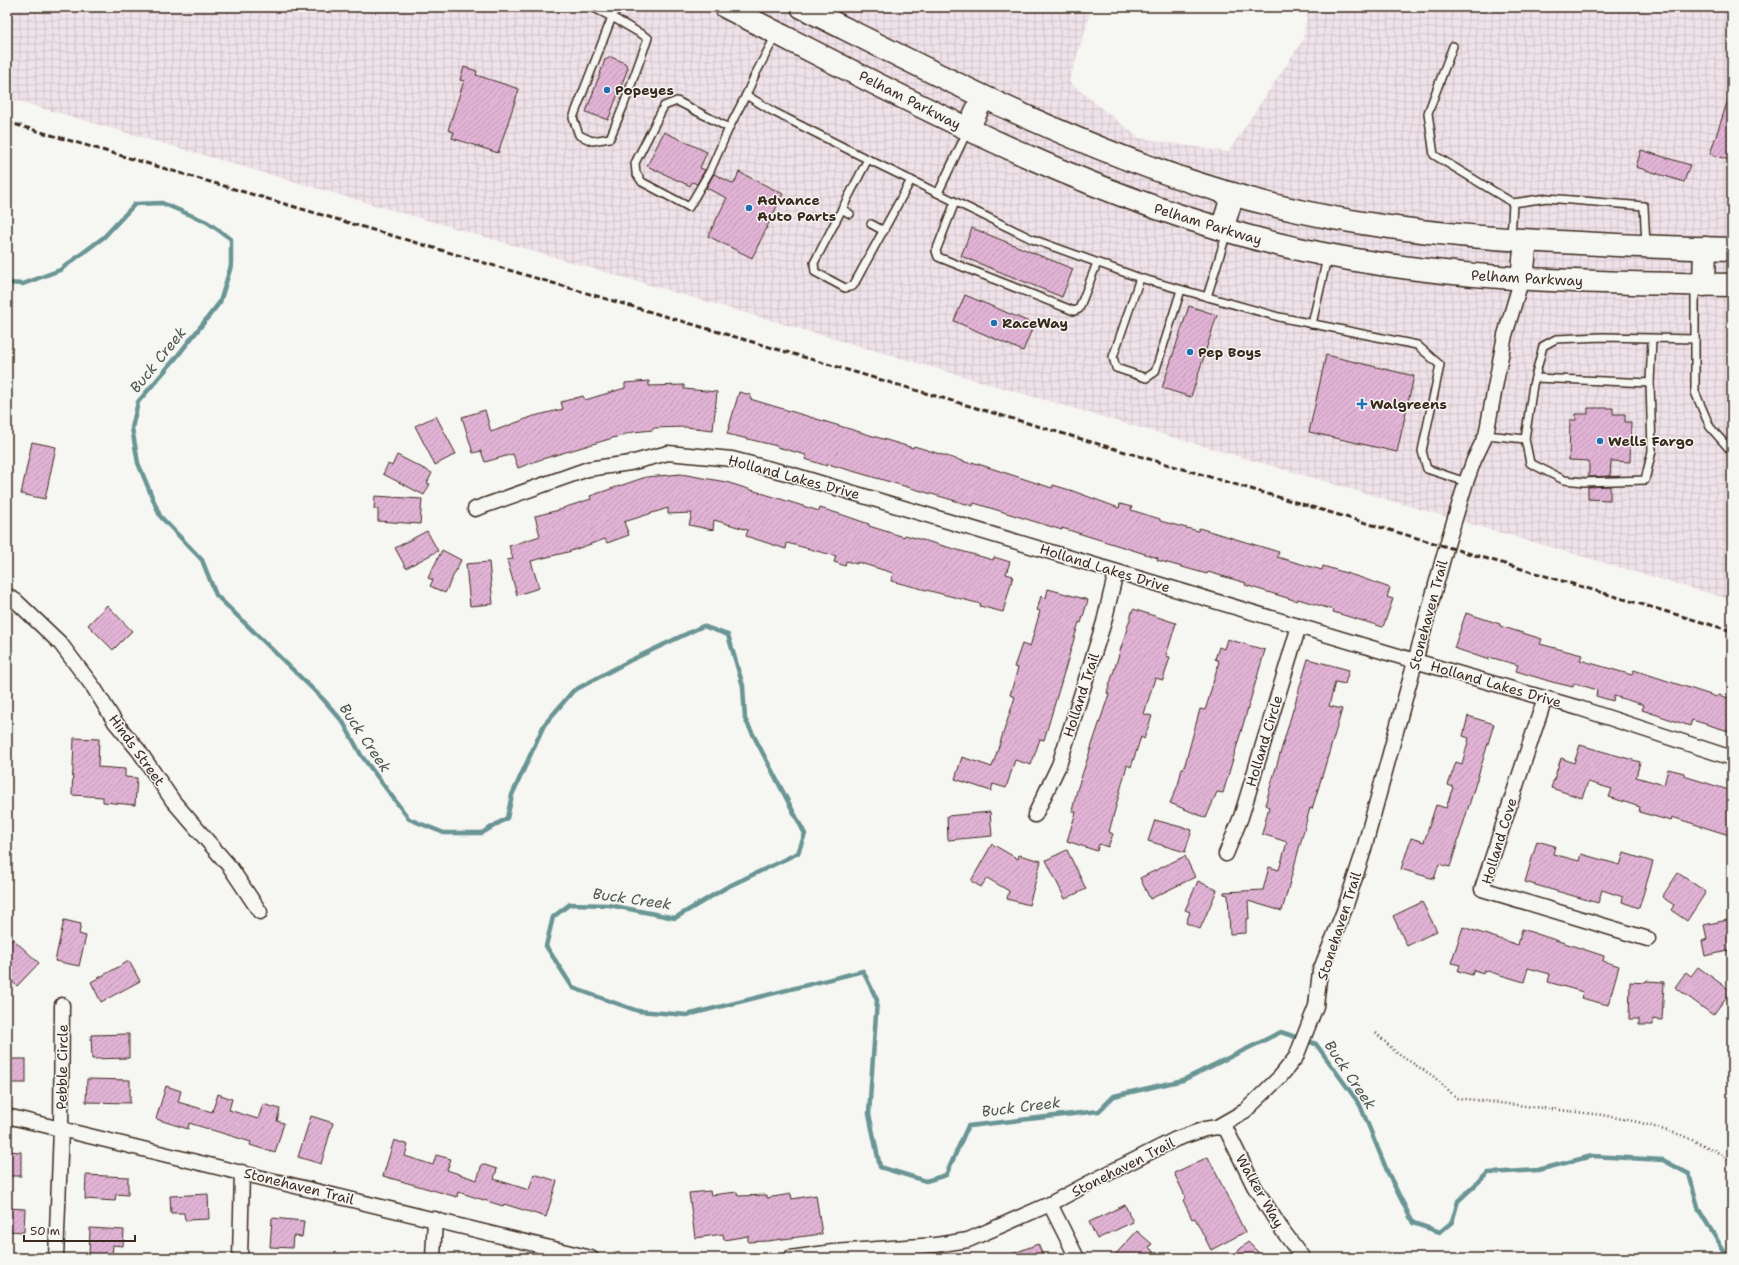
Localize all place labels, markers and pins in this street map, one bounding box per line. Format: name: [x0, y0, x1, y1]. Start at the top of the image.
place label: Popeyes: [615, 81, 674, 99]
marker: Popeyes: [602, 85, 612, 95]
place label: Advance Auto Parts: [757, 191, 836, 225]
marker: Advance Auto Parts: [744, 203, 754, 213]
place label: RaceWay: [1002, 314, 1068, 332]
marker: RaceWay: [989, 318, 999, 328]
place label: Pep Boys: [1198, 343, 1261, 361]
marker: Pep Boys: [1185, 347, 1195, 357]
place label: Walgreens: [1370, 395, 1447, 413]
marker: Walgreens: [1357, 399, 1367, 409]
place label: Wells Fargo: [1608, 432, 1694, 450]
marker: Wells Fargo: [1595, 436, 1605, 446]

